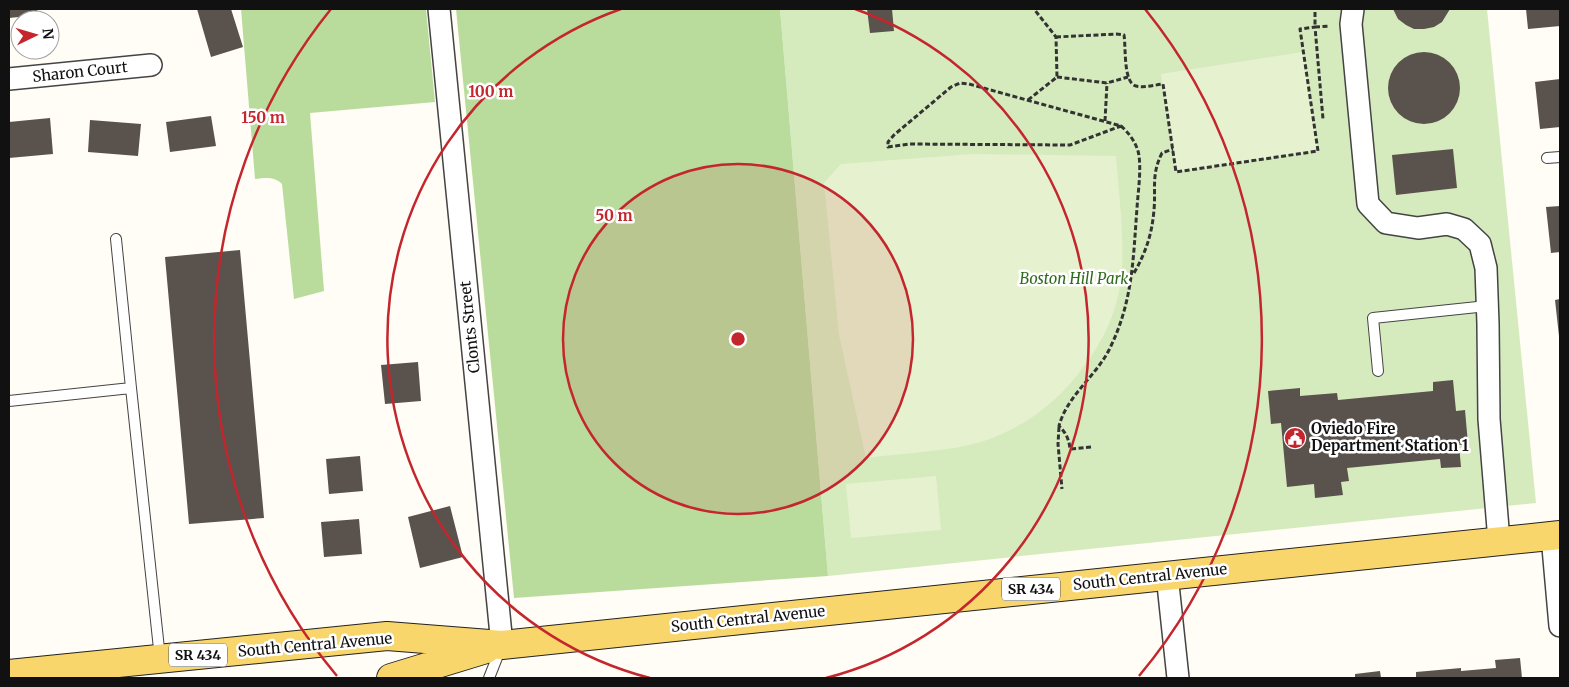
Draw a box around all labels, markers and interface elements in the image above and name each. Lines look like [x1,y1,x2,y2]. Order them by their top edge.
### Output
north arrow [10,10,60,60]
text: N [39,28,57,40]
street label: Sharon Court [31,57,129,86]
text: 100 m [469,82,513,101]
text: 150 m [241,108,285,127]
text: 50 m [595,206,633,225]
park label: Boston Hill Park [1019,269,1129,288]
street label: Clonts Street [455,280,484,374]
centre of rings [729,330,747,348]
place label: Oviedo Fire Department Station 1 [1311,419,1469,455]
public building icon: Oviedo Fire Department Station 1 [1283,426,1307,450]
street label: South Central Avenue [1072,559,1228,594]
road number: SR 434 [1002,578,1060,600]
street label: South Central Avenue [670,601,826,636]
street label: South Central Avenue [237,628,393,661]
road number: SR 434 [169,644,227,666]

